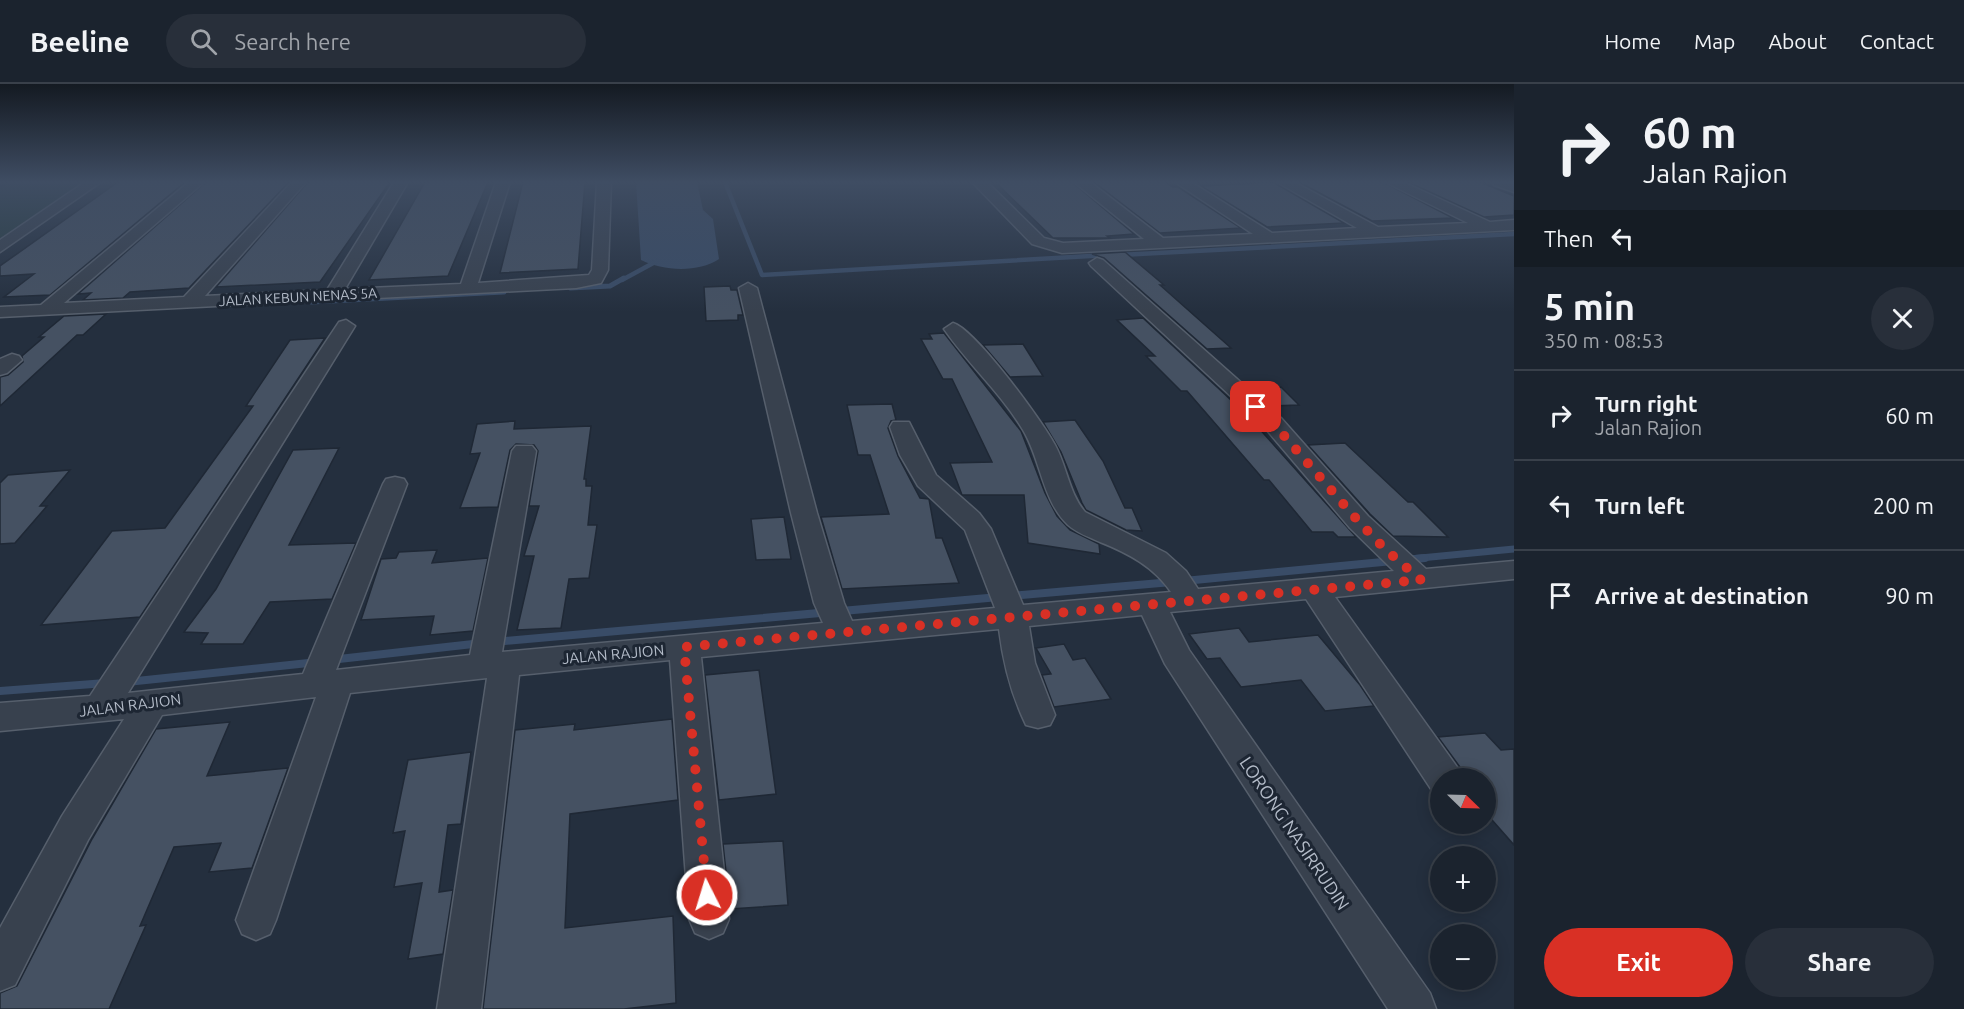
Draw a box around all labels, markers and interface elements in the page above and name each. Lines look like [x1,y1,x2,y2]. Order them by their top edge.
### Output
search box [166,14,586,68]
icon: search [187,25,220,58]
text: Beeline [30,26,130,57]
text: Search here [235,29,351,54]
text: Home [1604,29,1661,53]
text: Map [1694,29,1735,53]
text: About [1768,29,1827,53]
text: Contact [1860,29,1934,53]
icon: right [1544,108,1622,186]
text: 60 m [1643,109,1737,156]
text: Jalan Rajion [1643,158,1788,188]
icon: left [1606,222,1639,255]
text: Then [1544,226,1594,251]
street label: JALAN KEBUN NENAS 5A [218,285,378,309]
text: 5 min [1544,286,1635,327]
button: close [1871,287,1934,350]
text: 350 m · 08:53 [1544,329,1664,352]
pin [1230,381,1281,432]
icon: arrive [1239,390,1272,423]
text: Turn right [1595,391,1697,416]
icon: right [1544,399,1577,432]
text: 60 m [1885,403,1934,428]
text: Jalan Rajion [1595,416,1702,439]
icon: left [1544,489,1577,522]
text: Turn left [1595,493,1685,518]
text: 200 m [1873,493,1934,518]
icon: arrive [1544,579,1577,612]
text: Arrive at destination [1595,583,1809,608]
text: 90 m [1885,583,1934,608]
street label: JALAN RAJION [561,641,665,667]
street label: JALAN RAJION [78,690,182,720]
street label: LORONG NASIRRUDIN [1236,753,1354,913]
north arrow [1430,768,1496,834]
map controls [1430,768,1496,990]
button: + [1430,846,1496,912]
position arrow [675,863,739,927]
button: − [1430,924,1496,990]
button: Exit [1544,928,1733,997]
button: Share [1745,928,1934,997]

